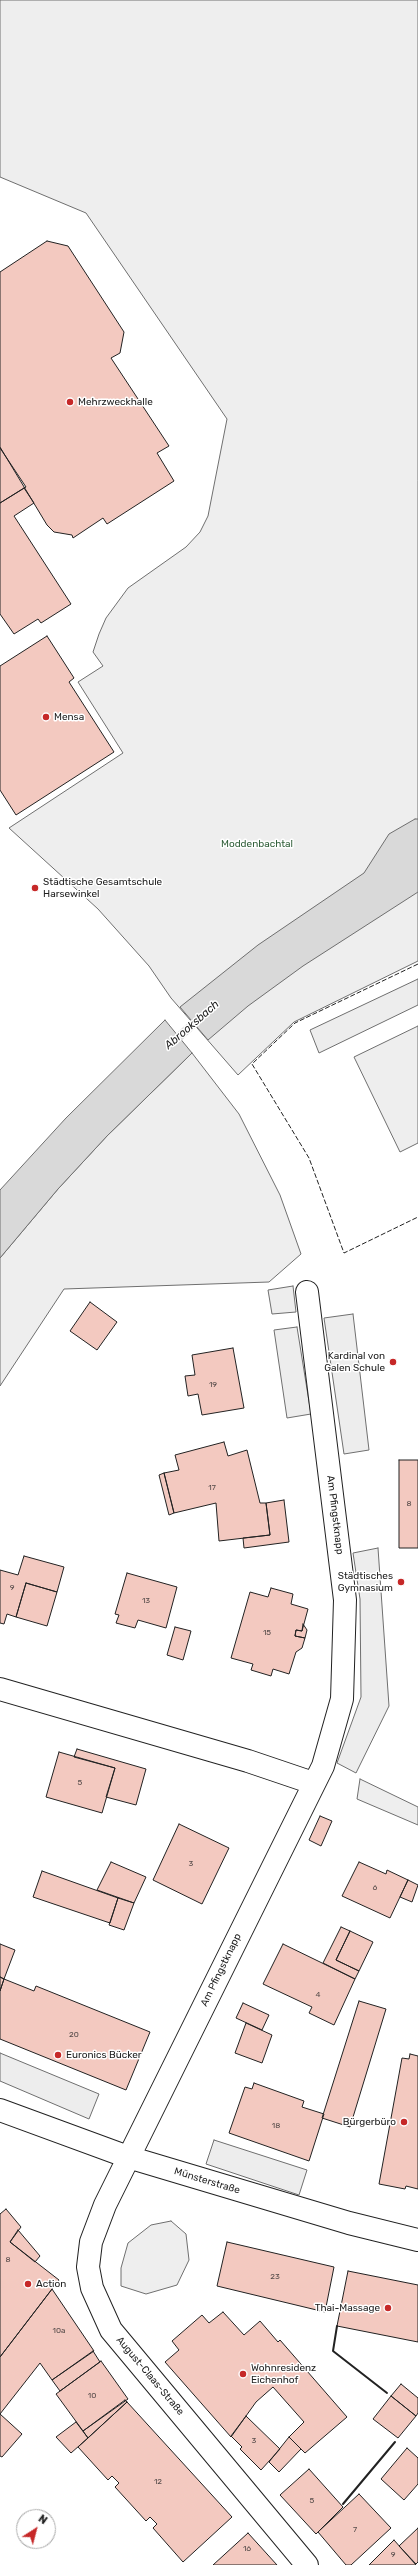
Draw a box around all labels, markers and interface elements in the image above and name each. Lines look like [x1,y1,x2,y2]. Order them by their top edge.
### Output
place label: Mehrzweckhalle [78,396,153,408]
marker: Mehrzweckhalle [65,397,75,407]
place label: Mensa [54,711,84,723]
marker: Mensa [41,712,51,722]
park label: Moddenbachtal [221,838,293,850]
place label: Städtische Gesamtschule Harsewinkel [43,876,162,900]
marker: Städtische Gesamtschule Harsewinkel [30,883,40,893]
water label: Abrooksbach [162,998,222,1052]
place label: Kardinal von Galen Schule [324,1350,385,1374]
marker: Kardinal von Galen Schule [388,1357,398,1367]
house number: 19 [209,1380,217,1390]
street label: Am Pfingstknapp [324,1475,346,1555]
house number: 17 [208,1483,216,1493]
house number: 8 [406,1499,412,1509]
place label: Städtisches Gymnasium [338,1570,393,1594]
marker: Städtisches Gymnasium [396,1577,406,1587]
house number: 9 [10,1583,14,1593]
house number: 13 [142,1596,150,1606]
house number: 15 [263,1628,271,1638]
house number: 5 [78,1778,82,1788]
house number: 3 [189,1859,193,1869]
house number: 6 [373,1883,377,1893]
street label: Am Pfingstknapp [198,1932,244,2008]
house number: 4 [316,1990,320,2000]
house number: 20 [69,2030,79,2040]
place label: Euronics Bücker [66,2049,142,2061]
marker: Euronics Bücker [53,2050,63,2060]
place label: Bürgerbüro [343,2116,396,2128]
marker: Bürgerbüro [399,2117,409,2127]
house number: 18 [272,2121,280,2131]
street label: Münsterstraße [173,2165,241,2197]
house number: 8 [5,2255,11,2265]
house number: 23 [270,2272,280,2282]
place label: Action [36,2278,66,2290]
marker: Action [23,2279,33,2289]
place label: Thai-Massage [315,2302,380,2314]
marker: Thai-Massage [383,2303,393,2313]
house number: 10a [53,2326,65,2336]
street label: August-Claas-Straße [114,2334,186,2418]
place label: Wohnresidenz Eichenhof [251,2362,316,2386]
marker: Wohnresidenz Eichenhof [238,2369,248,2379]
house number: 10 [88,2391,96,2401]
house number: 3 [252,2436,256,2446]
house number: 12 [154,2477,162,2487]
house number: 5 [310,2496,314,2506]
north arrow [16,2509,56,2549]
text: N [36,2512,50,2527]
house number: 7 [353,2525,357,2535]
house number: 16 [243,2544,251,2554]
house number: 9 [391,2550,395,2560]

